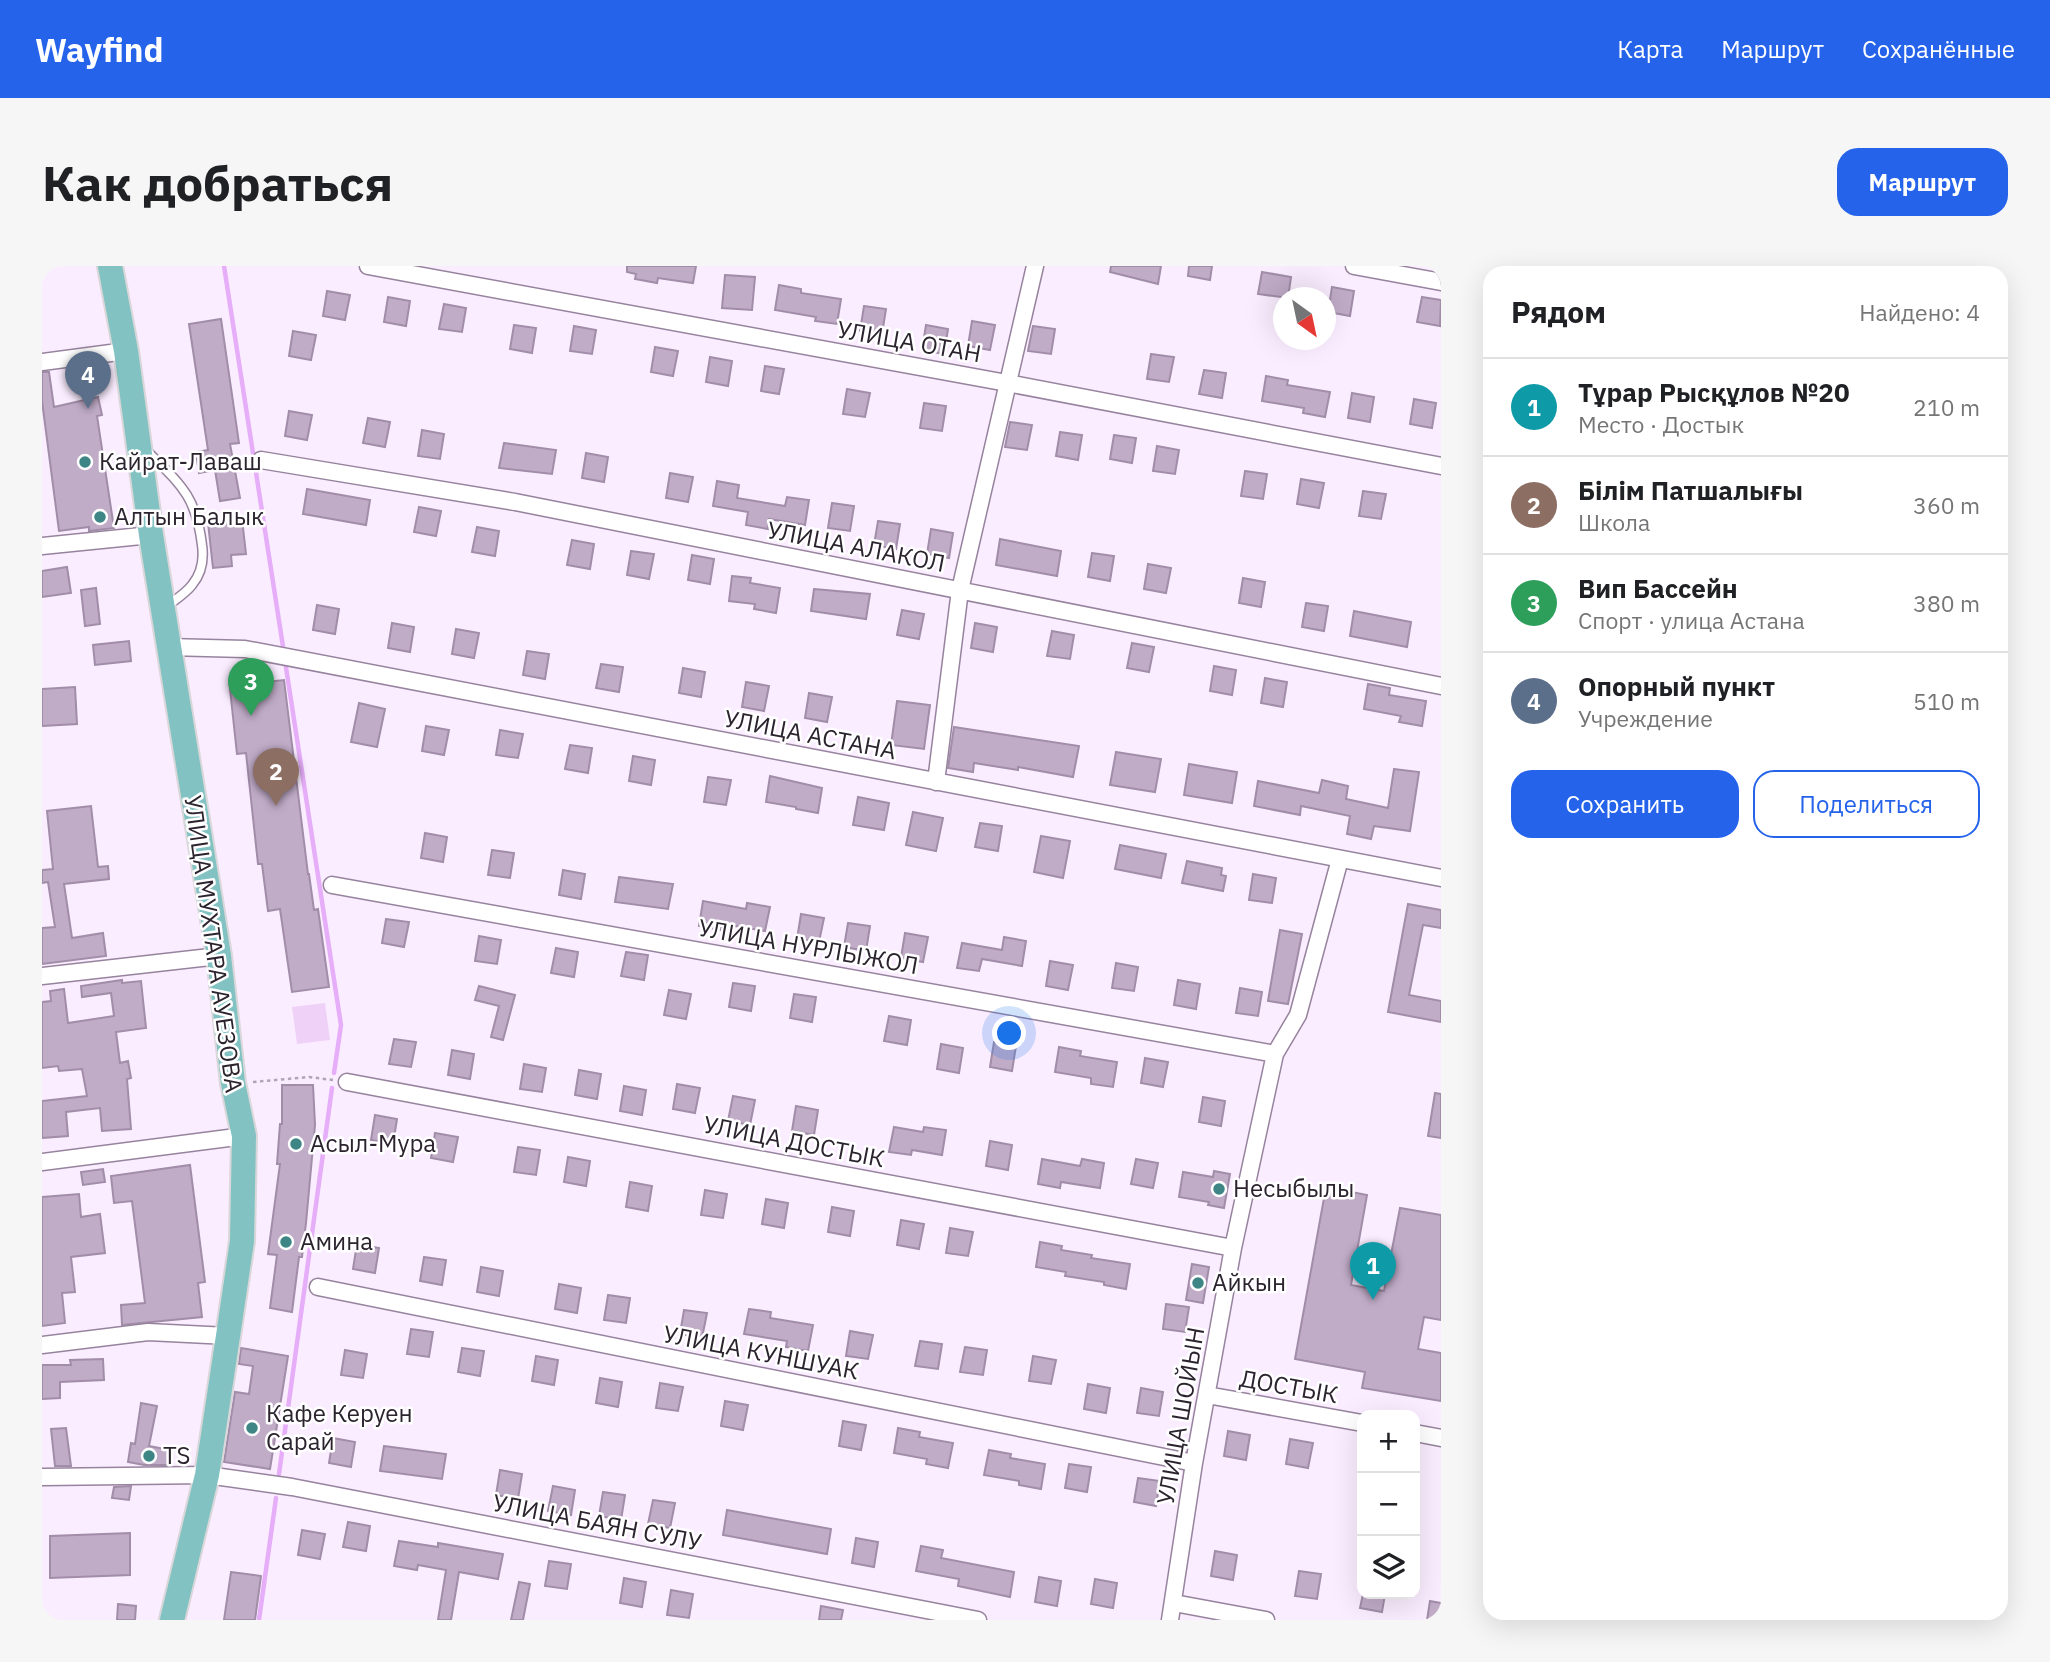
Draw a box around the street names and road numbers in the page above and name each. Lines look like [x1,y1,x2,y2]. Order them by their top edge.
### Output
street label: УЛИЦА ОТАН [834,313,984,369]
street label: УЛИЦА АЛАКОЛ [765,513,948,579]
street label: УЛИЦА АСТАНА [721,702,899,766]
street label: УЛИЦА МУХТАРА АУЕЗОВА [177,793,251,1095]
street label: УЛИЦА НУРЛЫЖОЛ [696,911,921,981]
street label: УЛИЦА ДОСТЫК [701,1108,888,1174]
street label: УЛИЦА КУНШУАК [660,1317,862,1387]
street label: УЛИЦА ШОЙЫН [1149,1324,1211,1507]
street label: ДОСТЫК [1238,1362,1341,1410]
street label: УЛИЦА БАЯН СУЛУ [490,1486,704,1558]

